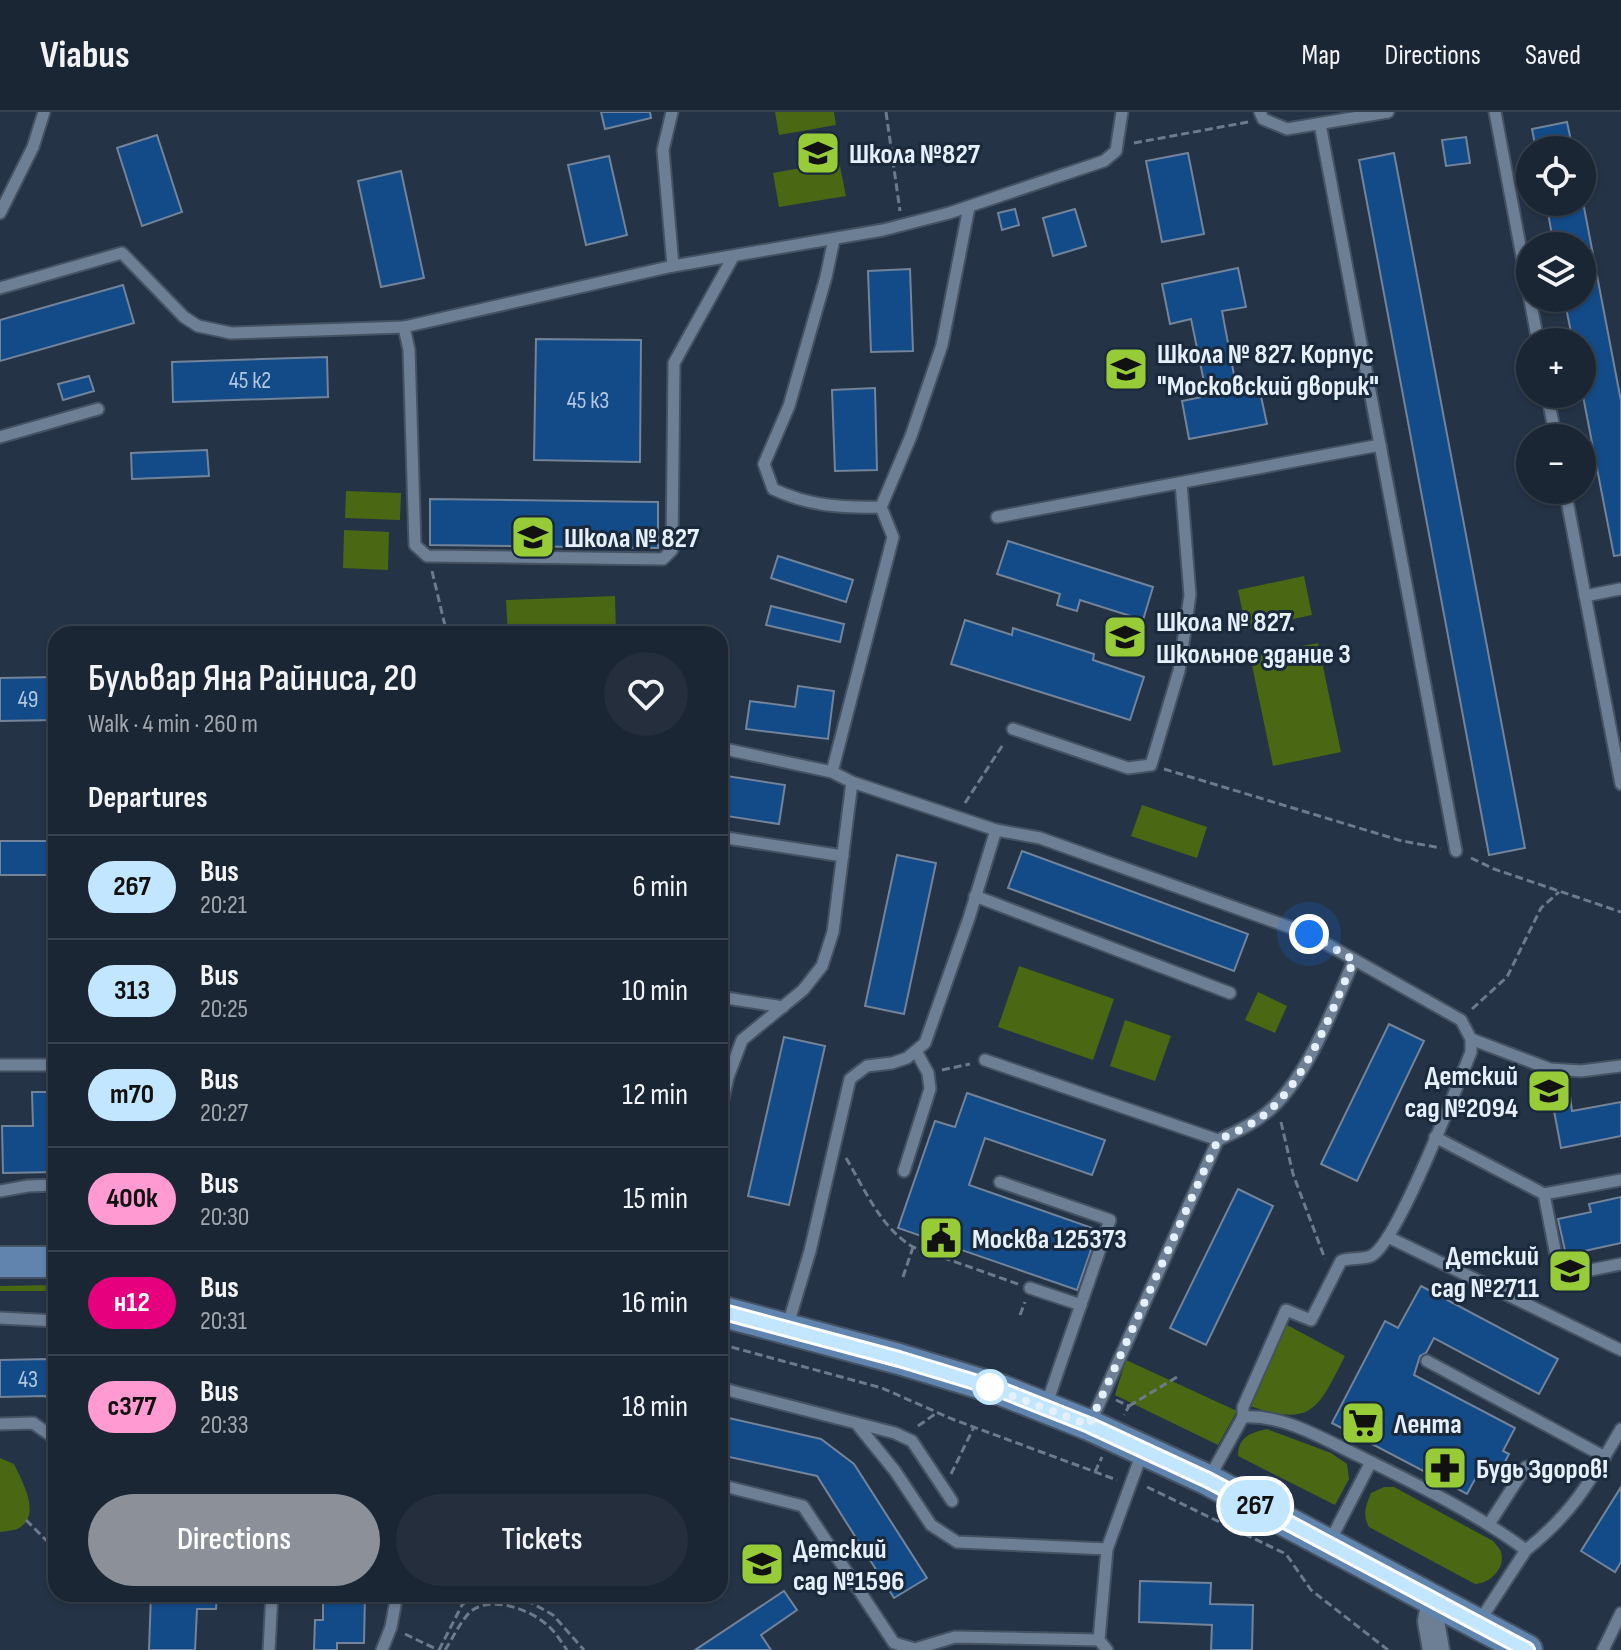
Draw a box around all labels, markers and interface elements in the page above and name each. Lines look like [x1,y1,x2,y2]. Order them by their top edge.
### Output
text: Viabus [40,33,130,78]
text: Map [1302,39,1341,72]
text: Directions [1385,39,1481,72]
text: Saved [1525,39,1581,72]
school or university icon: Школа №827 [794,129,842,177]
map controls [1516,136,1596,504]
button: locate [1516,136,1596,216]
place label: Школа №827 [849,138,981,171]
button: layers [1516,232,1596,312]
button: + [1516,328,1596,408]
place label: Школа № 827. Корпус "Московский дворик" [1157,338,1379,403]
school or university icon: Школа № 827. Корпус "Московский дворик" [1102,345,1150,393]
house number: 45 к2 [229,366,271,395]
house number: 45 к3 [567,386,609,415]
button: − [1516,424,1596,504]
school or university icon: Школа № 827 [509,513,557,561]
place label: Школа № 827 [564,522,700,555]
place label: Школа № 827. Школьное здание 3 [1156,606,1351,671]
school or university icon: Школа № 827. Школьное здание 3 [1101,613,1149,661]
button: heart [604,652,688,736]
text: Бульвар Яна Райниса, 20 [88,656,417,701]
house number: 49 [18,685,38,714]
text: Walk · 4 min · 260 m [88,709,258,740]
text: Departures [88,780,208,816]
text: Bus [200,854,239,890]
text: 6 min [632,869,688,905]
text: 267 [113,870,151,903]
text: 20:21 [200,890,247,921]
your location [1289,914,1329,954]
text: Bus [200,958,239,994]
text: 10 min [622,973,688,1009]
text: 313 [114,974,150,1007]
text: 20:25 [200,994,248,1025]
place label: Детский сад №2094 [1404,1060,1518,1125]
text: Bus [200,1062,239,1098]
school or university icon: Детский сад №2094 [1525,1067,1573,1115]
text: 12 min [622,1077,688,1113]
text: т70 [110,1078,154,1111]
text: 20:27 [200,1098,248,1129]
text: Bus [200,1166,239,1202]
text: 15 min [623,1181,688,1217]
text: 400к [106,1182,158,1215]
text: 20:30 [200,1202,249,1233]
public building icon: Москва 125373 [917,1214,965,1262]
place label: Москва 125373 [972,1223,1127,1256]
place label: Детский сад №2711 [1431,1240,1539,1305]
school or university icon: Детский сад №2711 [1546,1247,1594,1295]
text: Bus [200,1270,239,1306]
text: 16 min [622,1285,688,1321]
text: н12 [114,1286,150,1319]
text: 20:31 [200,1306,247,1337]
house number: 43 [18,1365,38,1394]
unlabelled marker [973,1370,1007,1404]
text: Bus [200,1374,239,1410]
text: 18 min [622,1389,688,1425]
text: с377 [108,1390,156,1423]
supermarket icon: Лента [1339,1399,1387,1447]
place label: Лента [1393,1408,1462,1441]
text: 20:33 [200,1410,249,1441]
pharmacy icon: Будь Здоров! [1421,1444,1469,1492]
place label: Будь Здоров! [1476,1453,1608,1486]
line badge: 267 [1209,1480,1301,1532]
text: 267 [1236,1489,1274,1522]
button: Directions [88,1494,380,1586]
button: Tickets [396,1494,688,1586]
place label: Детский сад №1596 [793,1533,904,1598]
school or university icon: Детский сад №1596 [738,1540,786,1588]

